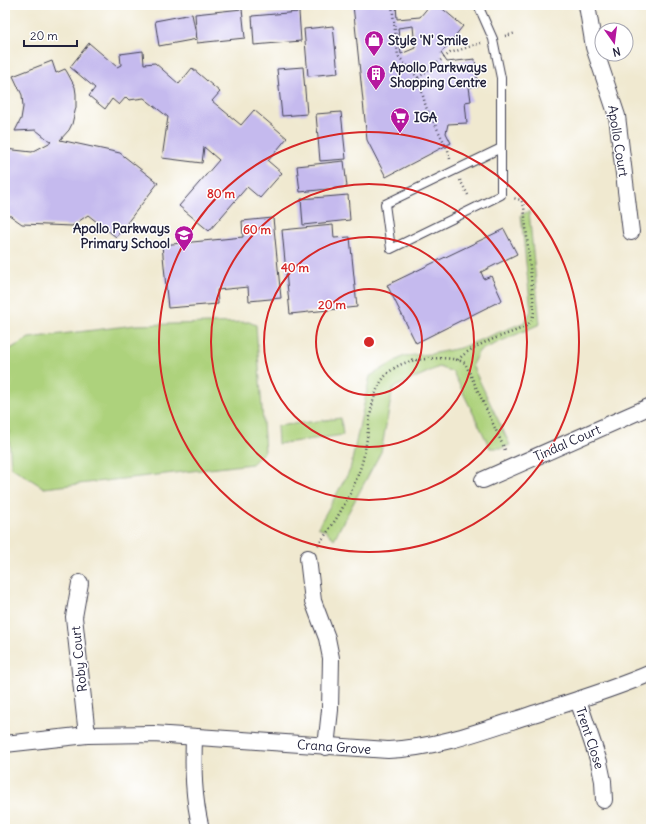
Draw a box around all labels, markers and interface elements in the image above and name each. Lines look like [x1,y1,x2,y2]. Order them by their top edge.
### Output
scale bar [24,22,77,48]
north arrow [594,22,634,62]
text: 20 m [30,28,58,43]
shop icon: Style 'N' Smile [363,29,385,57]
place label: Style 'N' Smile [388,32,468,49]
text: N [611,44,622,59]
place label: Apollo Parkways Shopping Centre [390,59,487,91]
building icon: Apollo Parkways Shopping Centre [365,63,387,91]
street label: Apollo Court [604,104,632,179]
supermarket icon: IGA [389,106,411,134]
place label: IGA [414,109,438,126]
text: 80 m [207,186,236,201]
place label: Apollo Parkways Primary School [73,220,170,252]
text: 60 m [243,222,272,237]
school or university icon: Apollo Parkways Primary School [173,224,195,252]
text: 40 m [281,260,310,275]
text: 20 m [318,297,346,312]
centre of rings [362,335,376,349]
street label: Tindal Court [531,420,604,465]
street label: Roby Court [67,625,91,693]
street label: Trent Close [572,705,608,771]
street label: Crana Grove [296,736,372,758]

